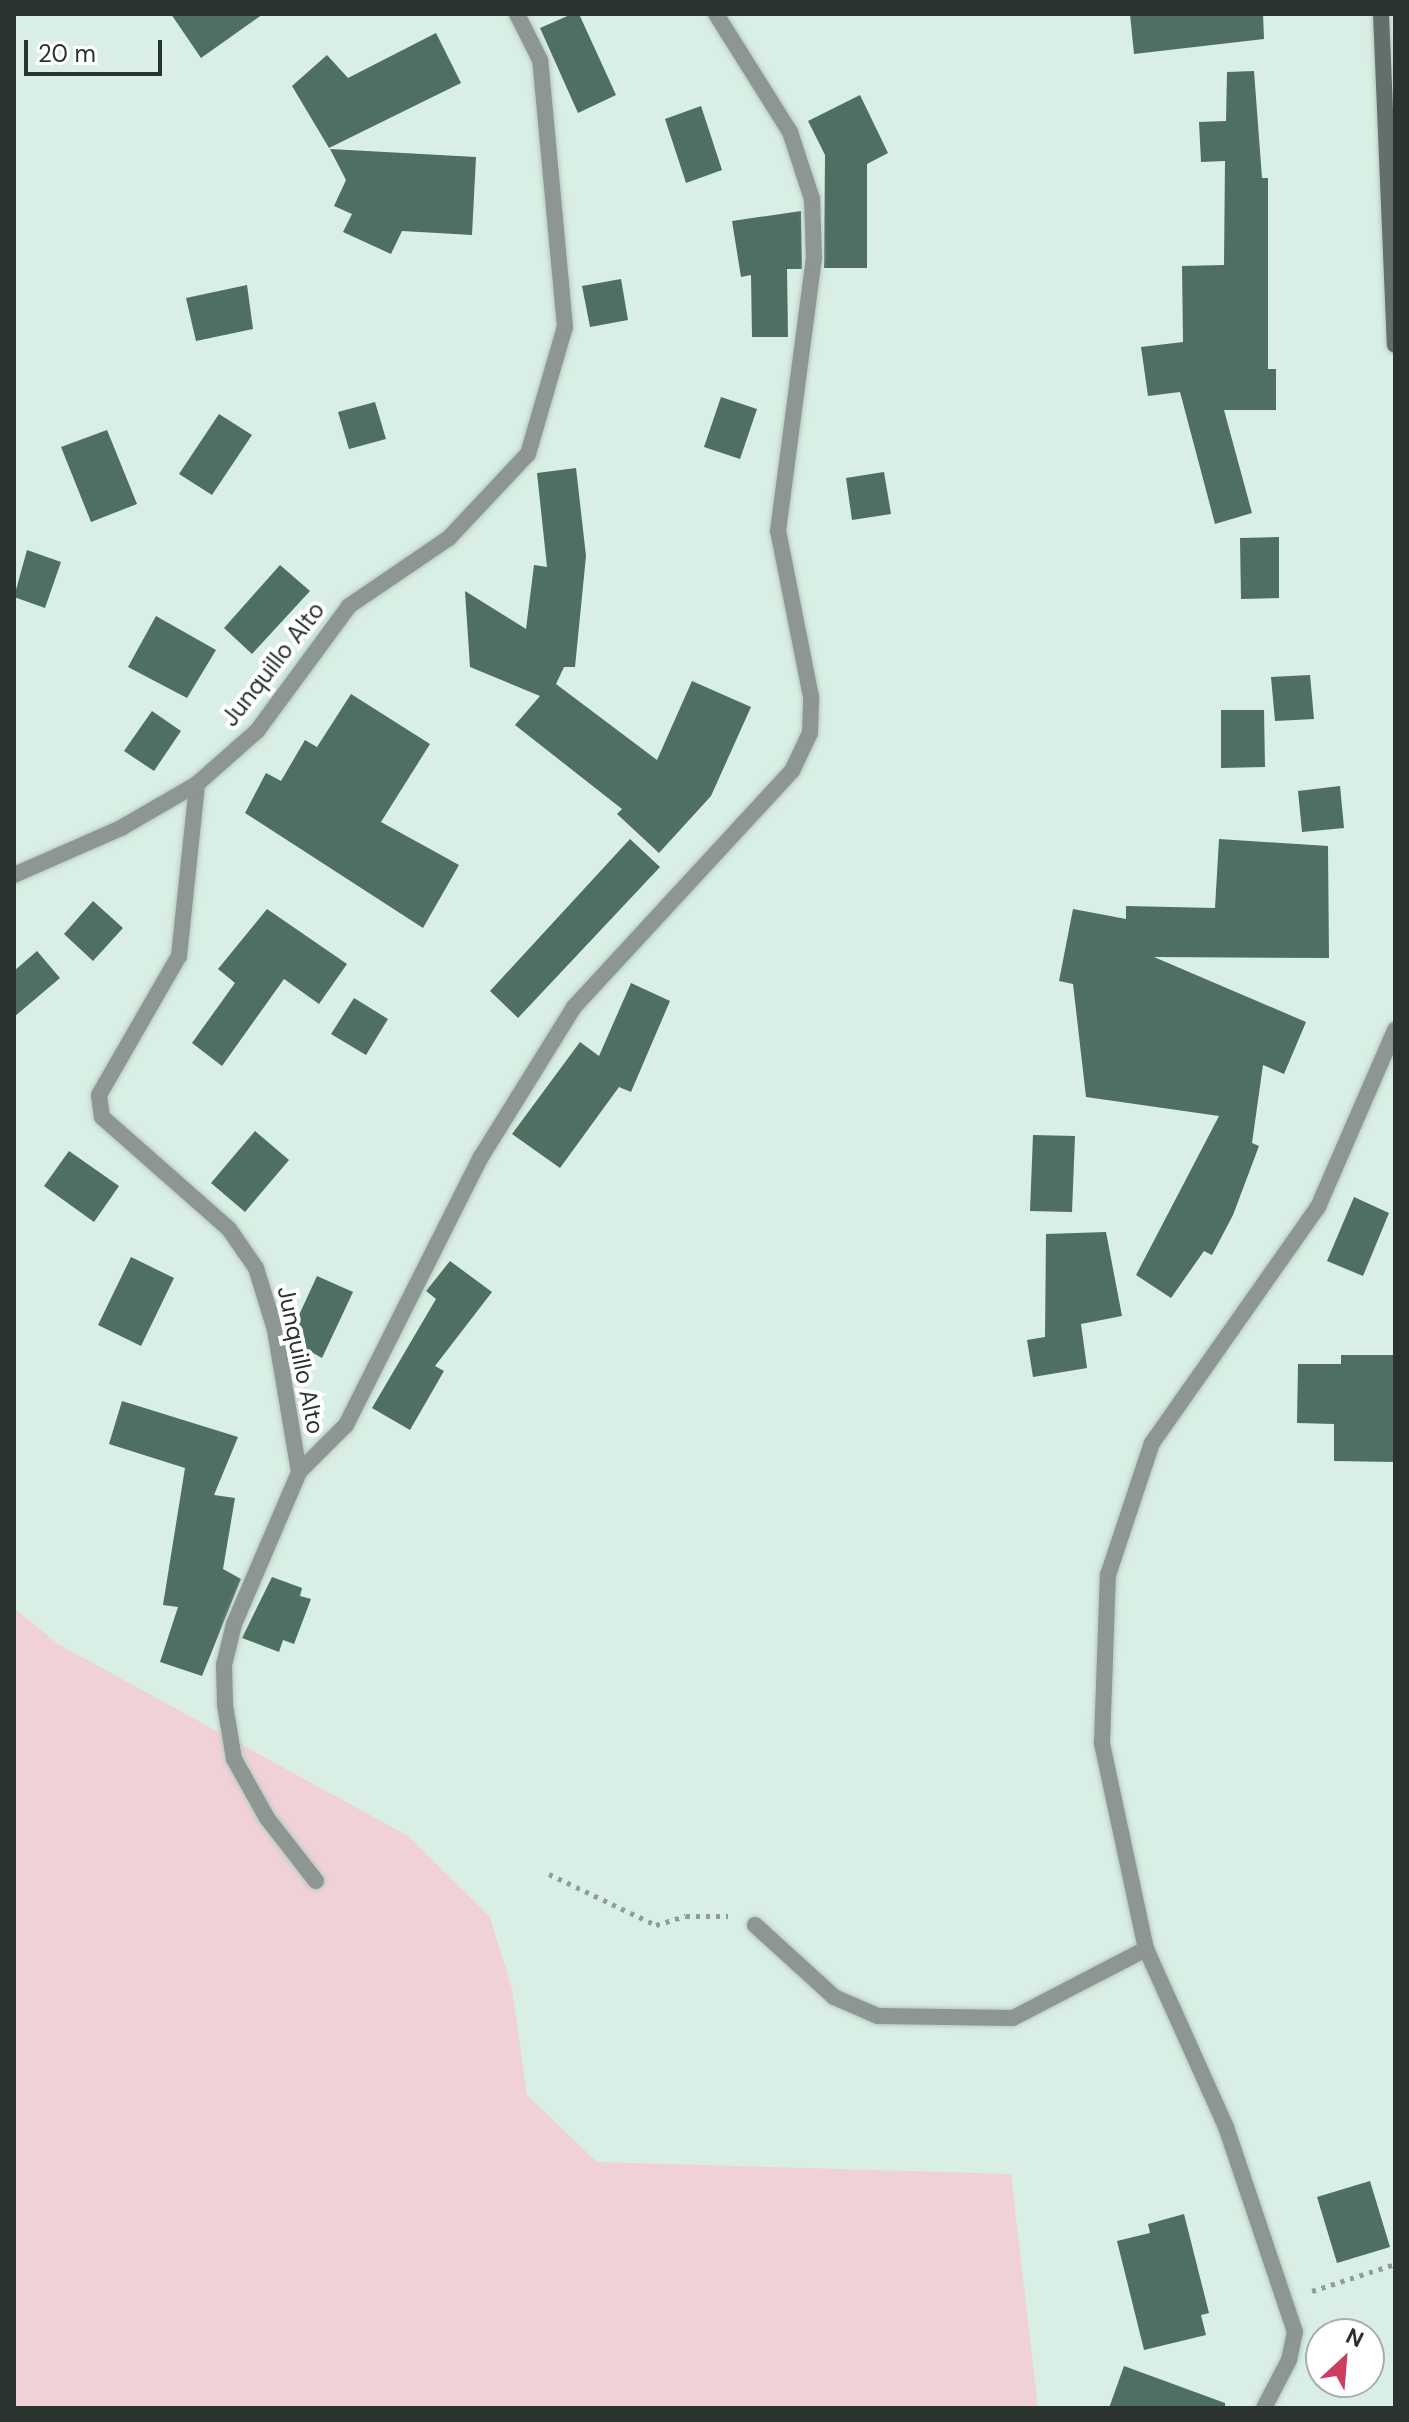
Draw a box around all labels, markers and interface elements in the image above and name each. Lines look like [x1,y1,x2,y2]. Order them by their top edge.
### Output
scale bar [28,24,166,74]
text: 20 m [38,38,96,69]
street label: Junquillo Alto [215,596,331,732]
street label: Junquillo Alto [271,1284,331,1436]
north arrow [1305,2318,1385,2398]
text: N [1341,2321,1368,2354]

